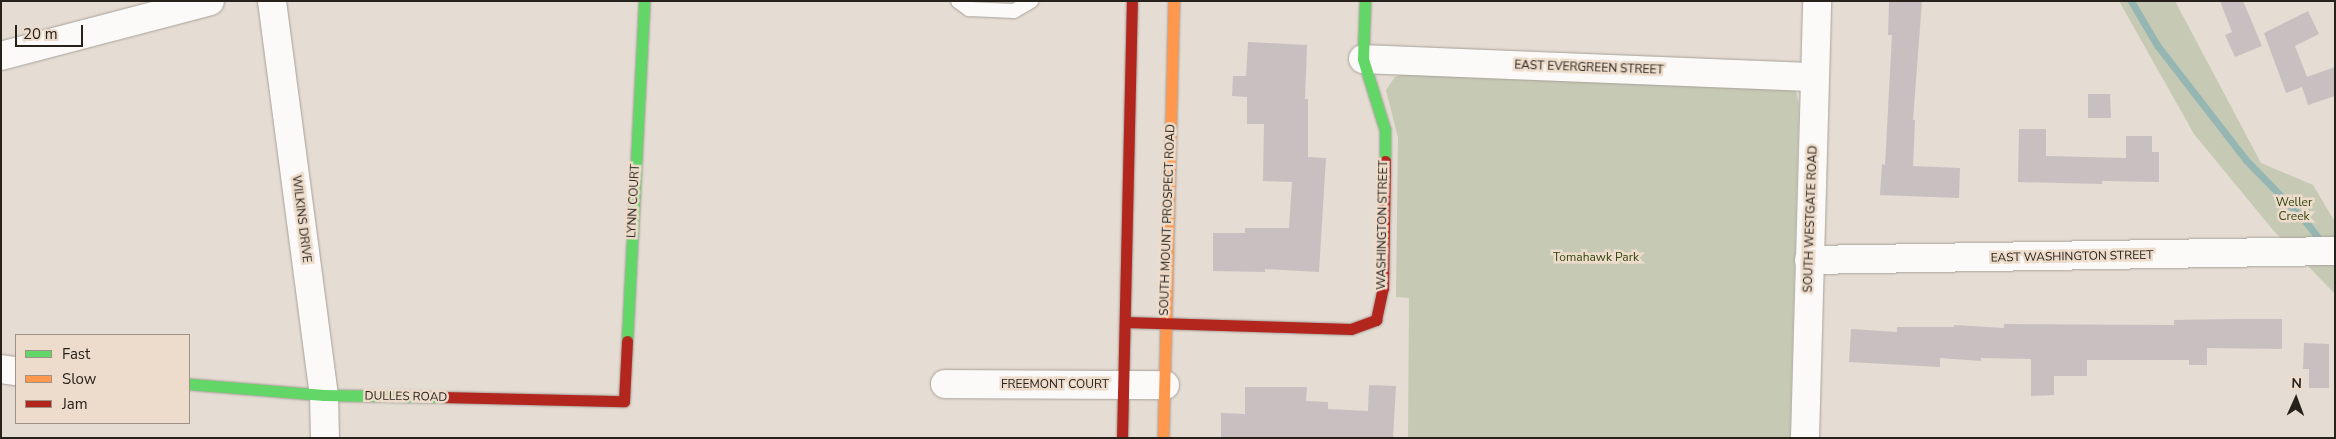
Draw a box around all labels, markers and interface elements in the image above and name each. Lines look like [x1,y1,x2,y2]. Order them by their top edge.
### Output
scale bar [18,15,85,47]
text: 20 m [23,24,58,44]
street label: EAST EVERGREEN STREET [1514,58,1664,78]
street label: SOUTH MOUNT PROSPECT ROAD [1157,124,1179,316]
street label: SOUTH WESTGATE ROAD [1801,145,1821,293]
street label: WASHINGTON STREET [1375,160,1391,290]
street label: LYNN COURT [625,164,643,238]
street label: WILKINS DRIVE [288,174,314,264]
park label: Weller Creek [2276,196,2312,224]
street label: EAST WASHINGTON STREET [1991,248,2153,266]
park label: Tomahawk Park [1553,251,1639,265]
legend [15,334,190,424]
text: Fast [62,344,90,364]
text: Slow [62,369,96,389]
north arrow [2271,374,2321,424]
text: N [2291,374,2302,393]
street label: FREEMONT COURT [1001,378,1109,392]
street label: DULLES ROAD [365,389,447,405]
text: Jam [62,394,88,414]

